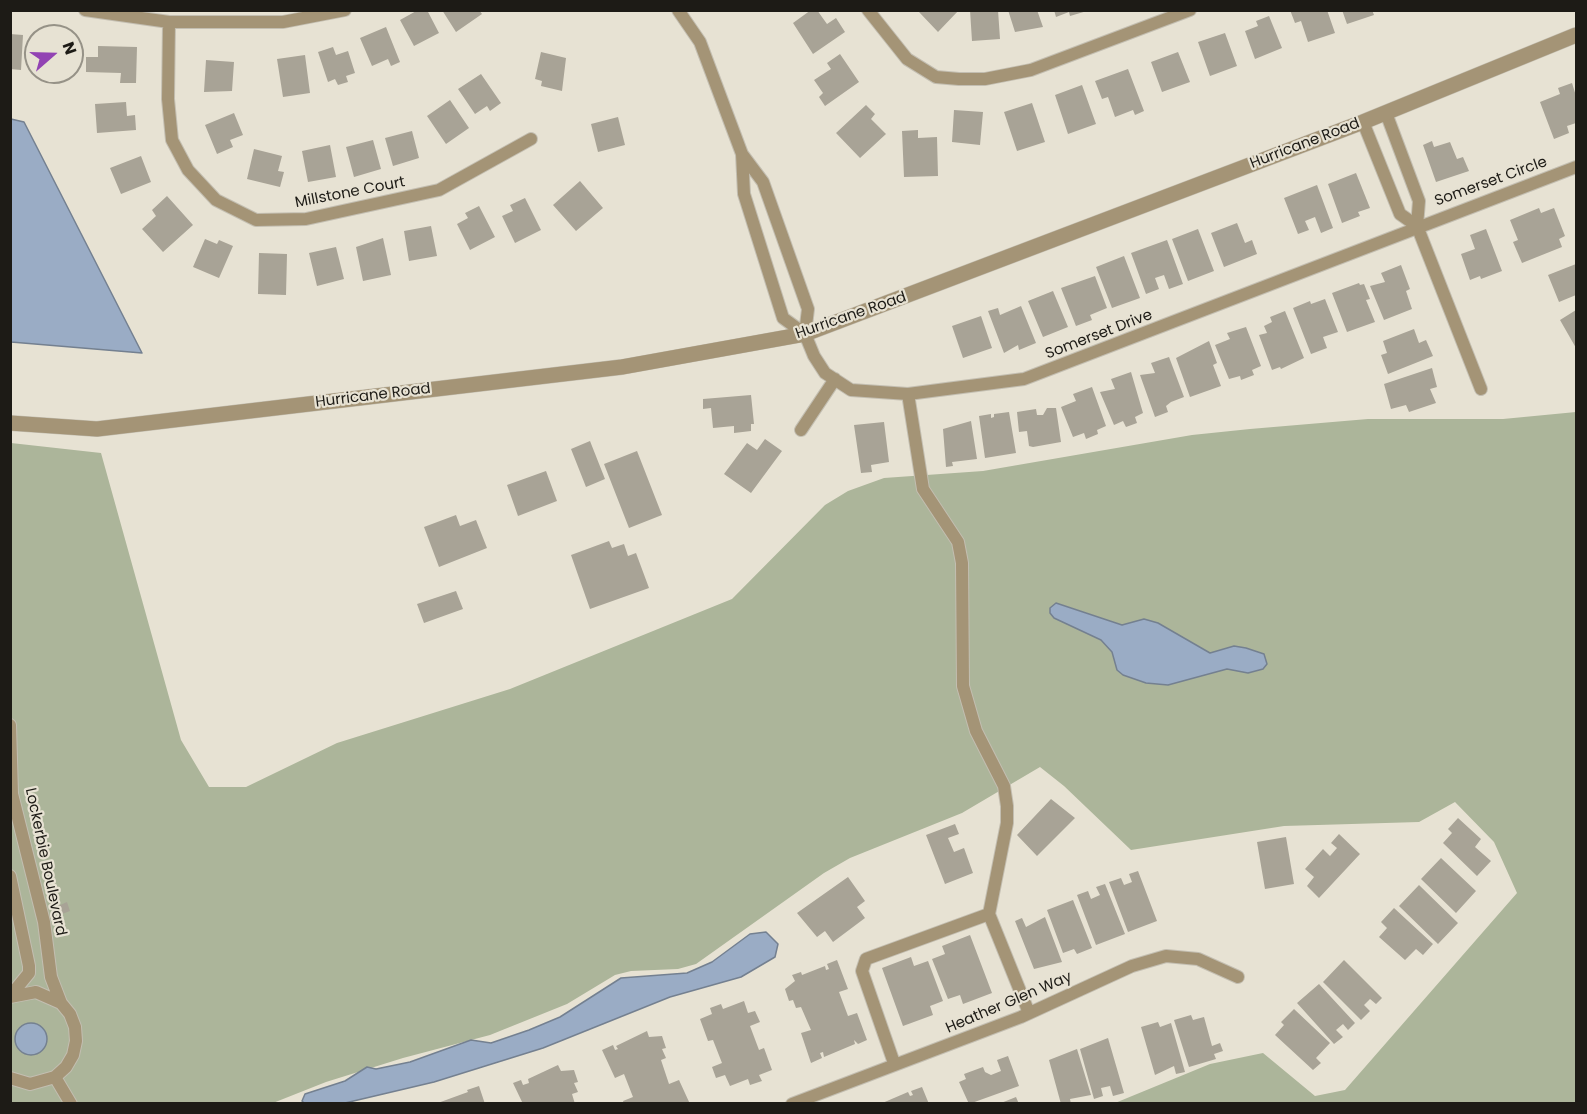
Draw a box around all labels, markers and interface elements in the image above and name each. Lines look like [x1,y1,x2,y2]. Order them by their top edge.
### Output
north arrow [24,24,84,84]
text: N [57,39,82,58]
street label: Hurricane Road [1248,115,1362,173]
street label: Somerset Circle [1432,153,1550,211]
street label: Millstone Court [294,174,406,212]
street label: Hurricane Road [793,289,909,343]
street label: Somerset Drive [1043,306,1155,364]
street label: Hurricane Road [314,380,432,412]
street label: Lockerbie Boulevard [21,786,69,938]
street label: Heather Glen Way [943,968,1075,1038]

